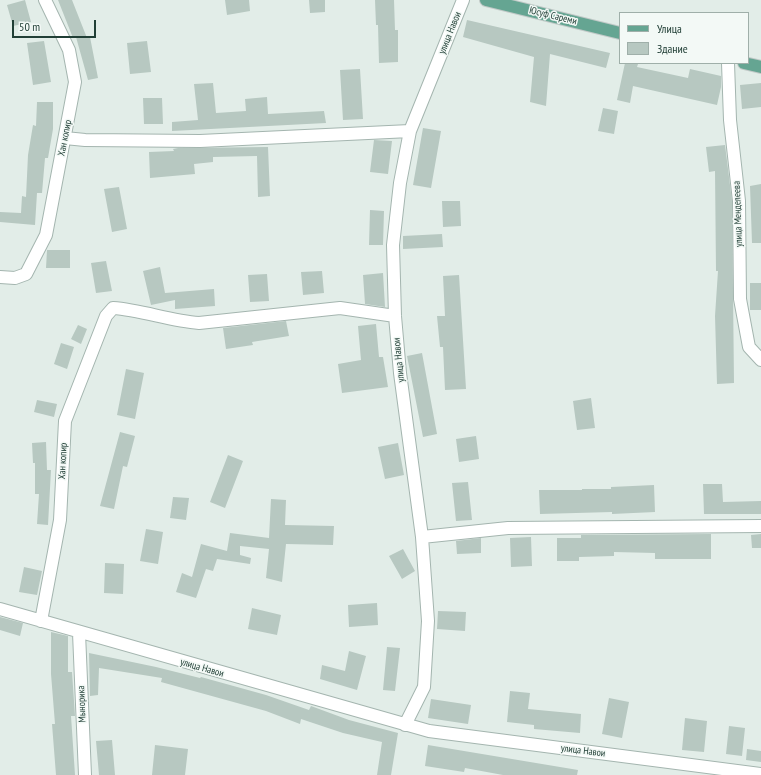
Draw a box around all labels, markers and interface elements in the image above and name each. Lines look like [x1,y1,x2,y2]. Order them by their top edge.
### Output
street label: Юсуф Сареми [528,4,578,28]
street label: улица Навои [436,10,464,56]
scale bar [14,12,98,38]
legend [619,12,749,64]
text: 50 m [19,19,40,34]
text: Улица [657,21,682,36]
text: Здание [657,41,688,56]
street label: Хан копир [56,119,74,157]
street label: улица Менделеева [731,181,745,247]
street label: улица Навои [391,337,407,383]
street label: Хан копир [56,442,70,480]
street label: улица Навои [179,656,225,680]
street label: Мынорика [75,685,89,723]
street label: улица Навои [560,742,606,760]

